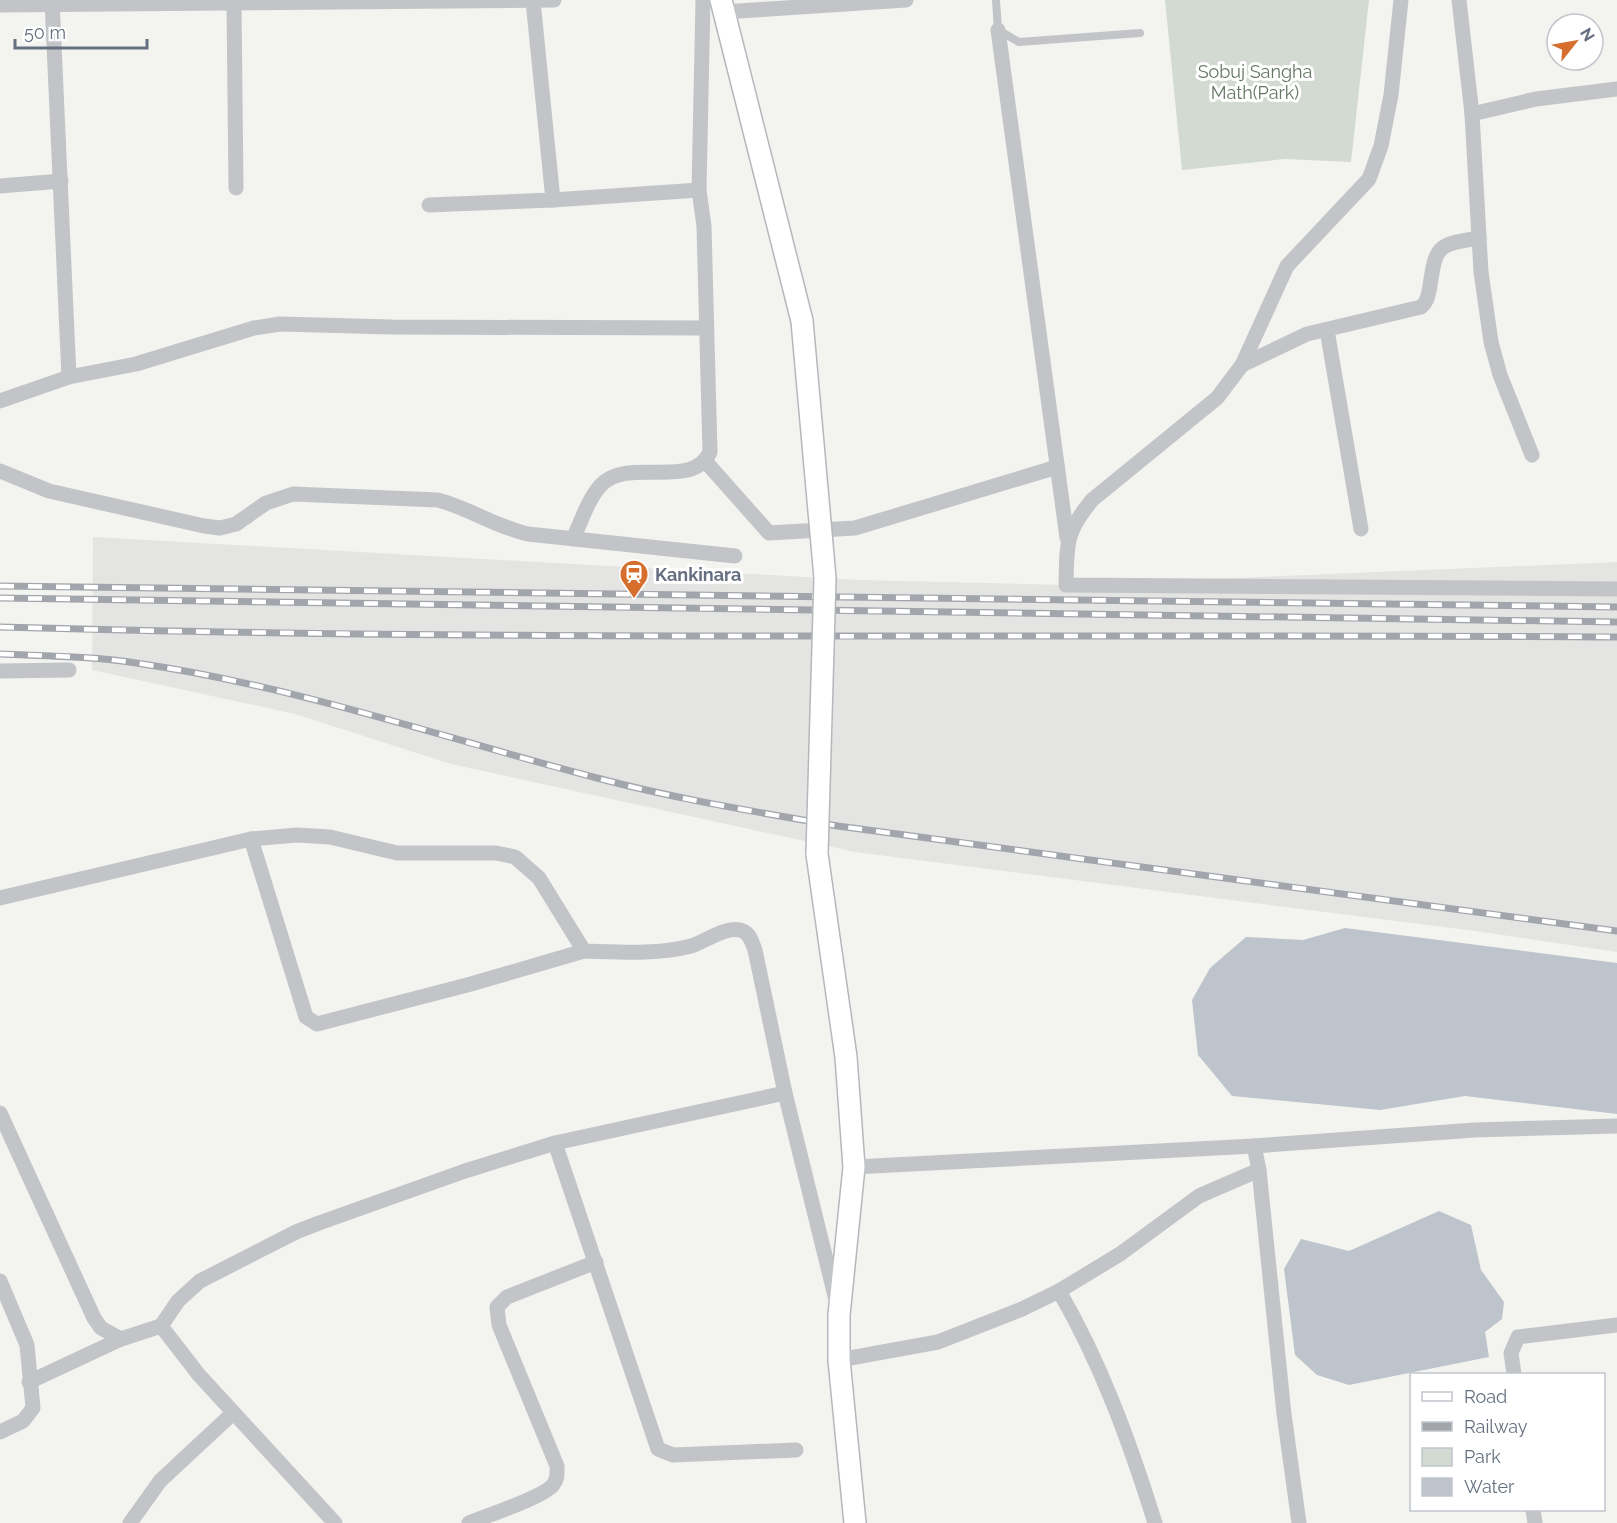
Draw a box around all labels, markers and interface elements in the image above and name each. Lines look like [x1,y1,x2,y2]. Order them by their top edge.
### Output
scale bar [15,12,147,50]
north arrow [1545,12,1605,72]
text: 50 m [24,22,66,43]
text: N [1576,24,1599,45]
park label: Sobuj Sangha Math(Park) [1198,61,1312,103]
station icon: Kankinara [618,558,650,600]
place label: Kankinara [655,564,741,585]
legend [1410,1373,1605,1511]
text: Road [1464,1386,1507,1407]
text: Railway [1464,1416,1528,1437]
text: Park [1464,1446,1501,1467]
text: Water [1464,1476,1515,1497]

